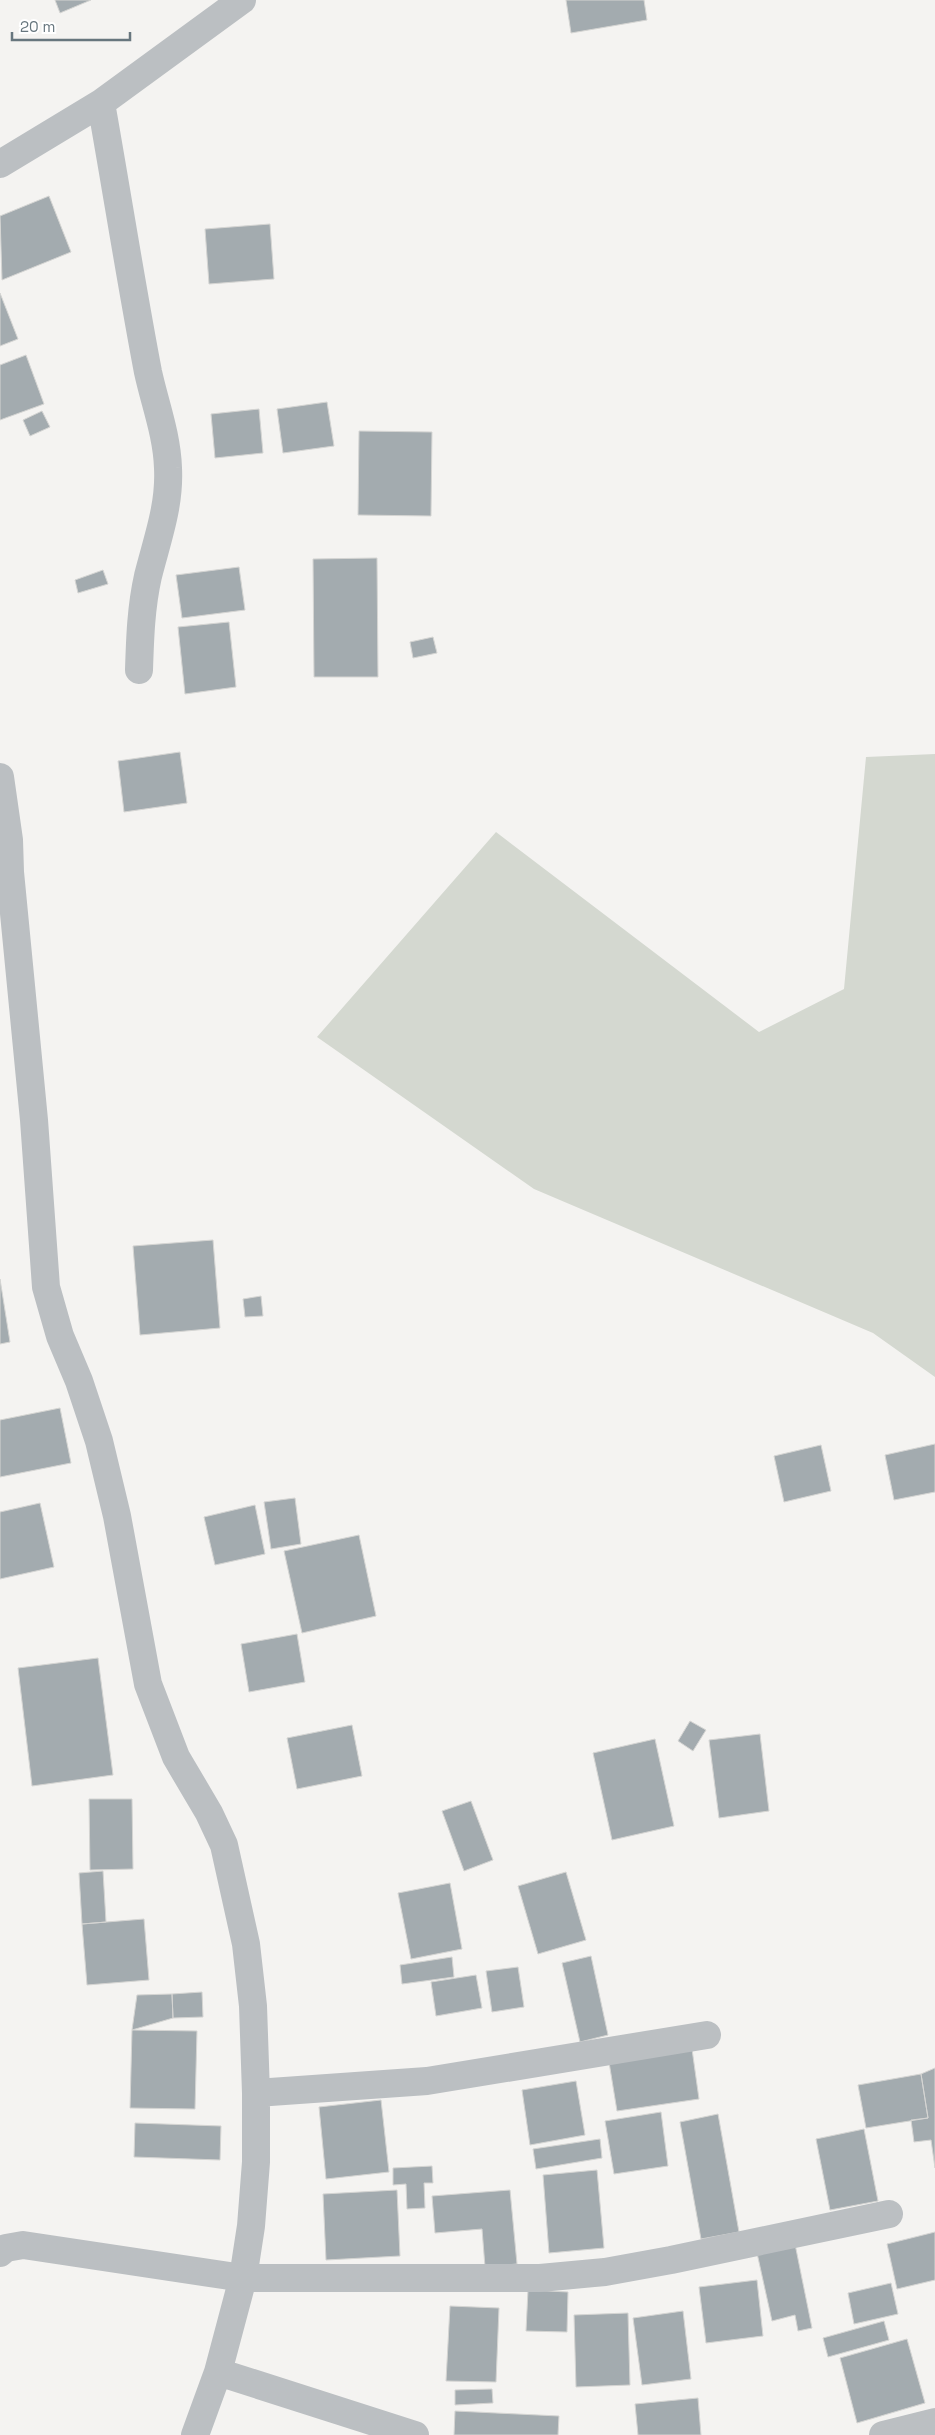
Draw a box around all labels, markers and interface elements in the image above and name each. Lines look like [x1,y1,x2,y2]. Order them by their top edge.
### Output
scale bar [12,10,130,42]
text: 20 m [20,17,55,36]

